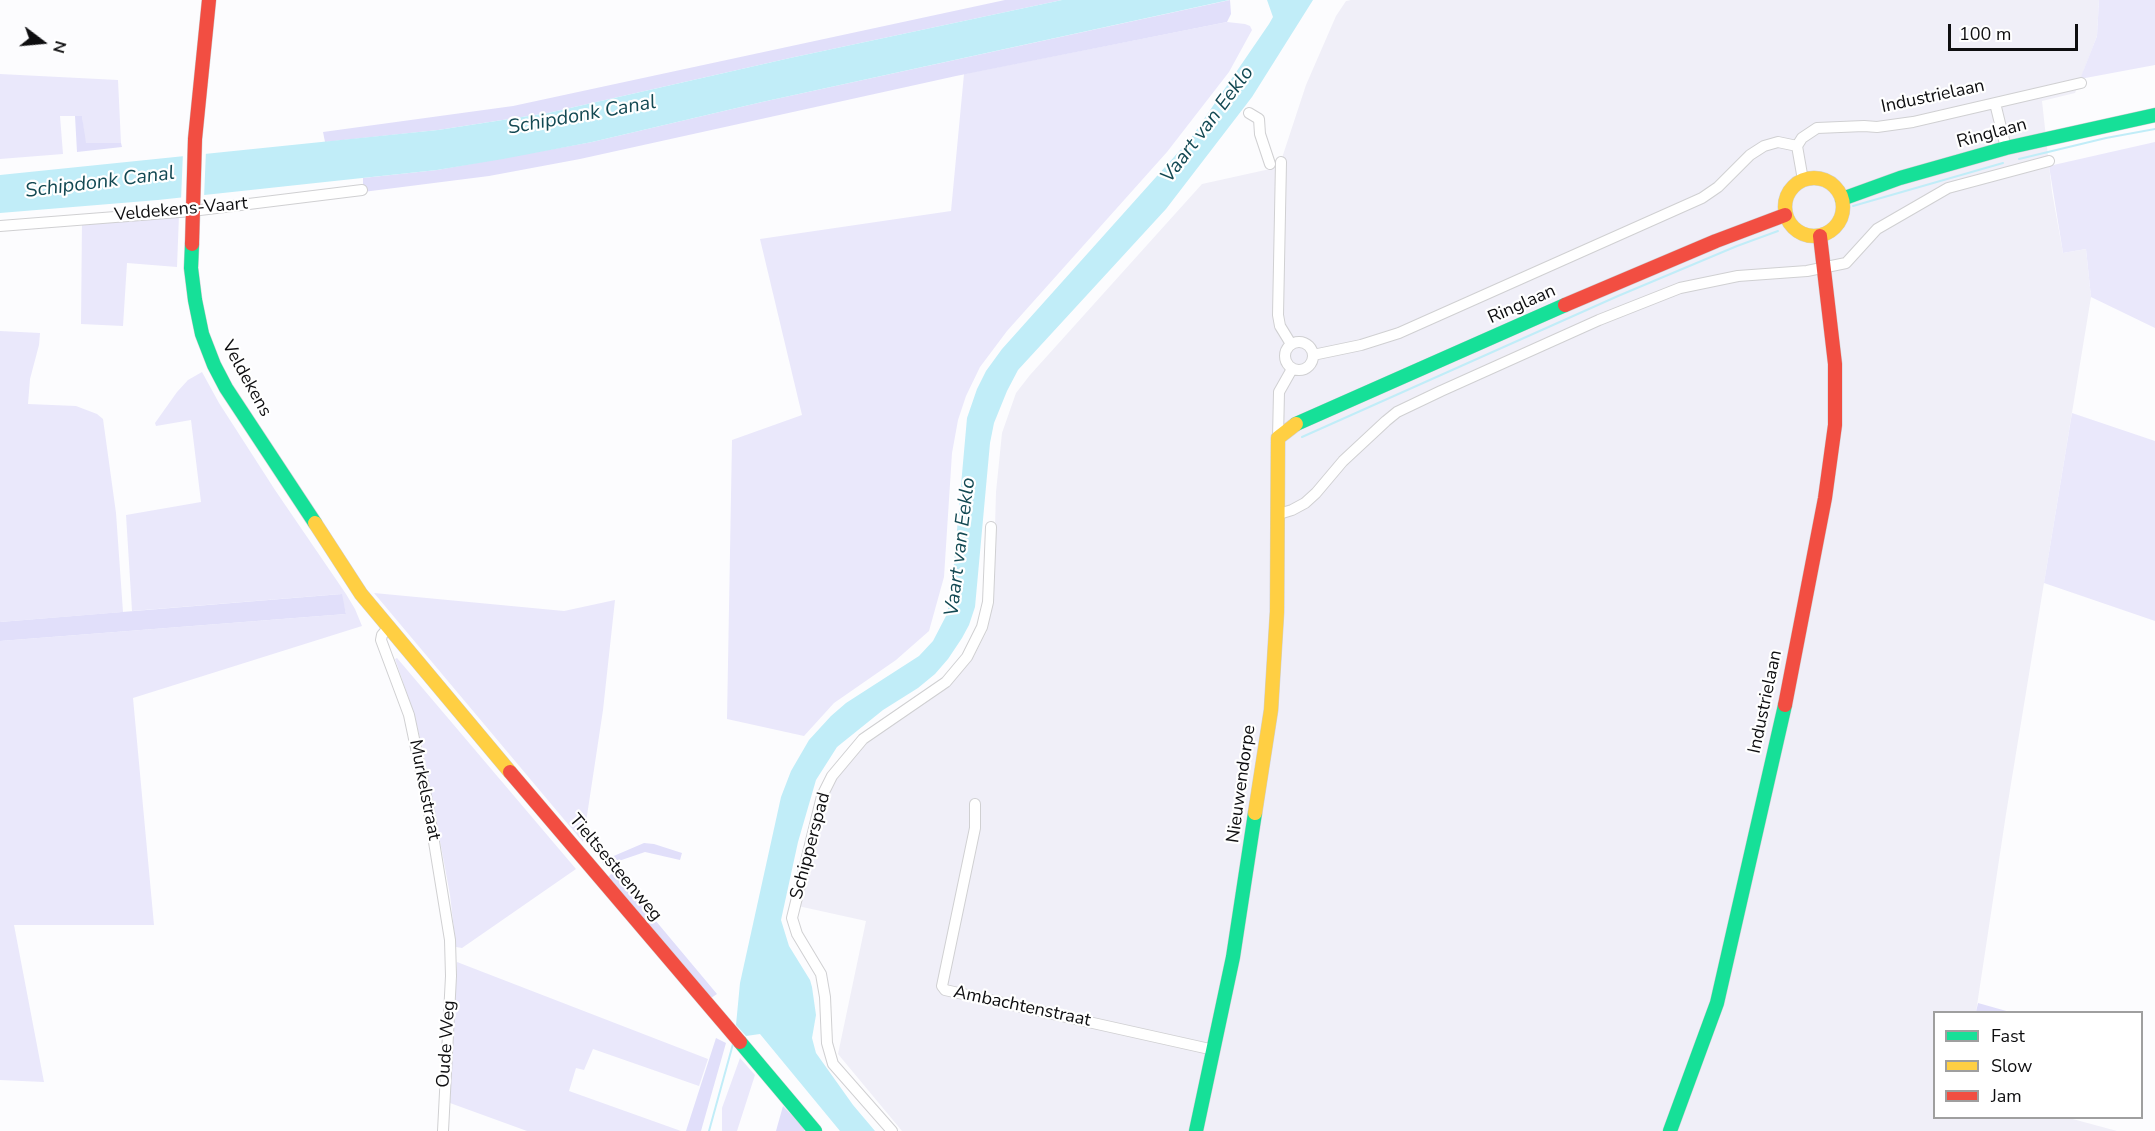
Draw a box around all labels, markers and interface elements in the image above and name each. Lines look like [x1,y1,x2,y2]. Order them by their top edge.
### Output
north arrow [12,12,72,72]
scale bar [1951,12,2082,50]
text: 100 m [1959,22,2011,46]
text: N [47,38,72,56]
water label: Vaart van Eeklo [1156,62,1260,188]
street label: Industrielaan [1879,76,1987,118]
water label: Schipdonk Canal [506,91,658,141]
street label: Ringlaan [1955,114,2029,154]
water label: Schipdonk Canal [24,162,176,204]
street label: Veldekens-Vaart [113,193,249,227]
street label: Ringlaan [1485,281,1559,329]
street label: Veldekens [216,337,276,421]
water label: Vaart van Eeklo [941,476,981,618]
street label: Industrielaan [1745,648,1787,756]
street label: Nieuwendorpe [1223,724,1261,844]
street label: Murkelstraat [404,738,444,842]
street label: Schipperspad [786,790,836,902]
street label: Tieltsesteenweg [564,810,666,926]
street label: Ambachtenstraat [951,982,1093,1032]
street label: Oude Weg [433,1000,461,1088]
legend [1933,1011,2143,1119]
text: Fast [1991,1024,2025,1048]
text: Slow [1991,1054,2032,1078]
text: Jam [1991,1084,2022,1108]

